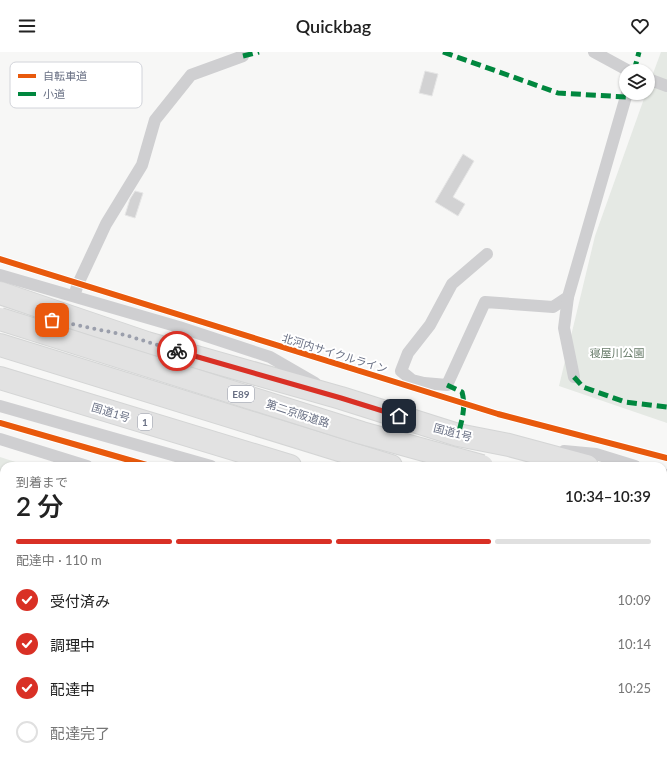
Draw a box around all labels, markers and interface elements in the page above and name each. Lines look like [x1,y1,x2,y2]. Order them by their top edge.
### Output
icon: menu [16,15,38,37]
text: Quickbag [296,15,371,37]
icon: heart [629,15,651,37]
legend [10,62,142,108]
map controls [619,64,655,100]
button: layers [619,64,655,100]
text: 自転車道 [43,69,87,82]
text: 小道 [43,87,65,100]
pin [35,303,69,337]
icon: bag [41,309,63,331]
courier [157,331,197,371]
street label: 北河内サイクルライン [281,331,389,375]
icon: bike [166,340,188,362]
park label: 寝屋川公園 [590,346,645,359]
road number: E89 [228,386,254,402]
street label: 第二京阪道路 [265,397,331,429]
pin [382,399,416,433]
street label: 国道1号 [90,400,132,424]
icon: home [388,405,410,427]
road number: 1 [138,414,152,430]
street label: 国道1号 [432,421,474,443]
text: 到着まで [16,474,68,490]
text: 10:34–10:39 [565,487,651,505]
text: 2 分 [16,490,64,522]
text: 配達中 · 110 m [16,552,102,568]
icon: check [16,589,38,611]
text: 受付済み [50,592,110,610]
text: 10:09 [618,592,651,608]
icon: check [16,633,38,655]
text: 調理中 [50,636,95,654]
text: 10:14 [618,636,651,652]
icon: check [16,677,38,699]
text: 配達中 [50,680,95,698]
text: 10:25 [618,680,651,696]
text: 配達完了 [50,724,110,742]

